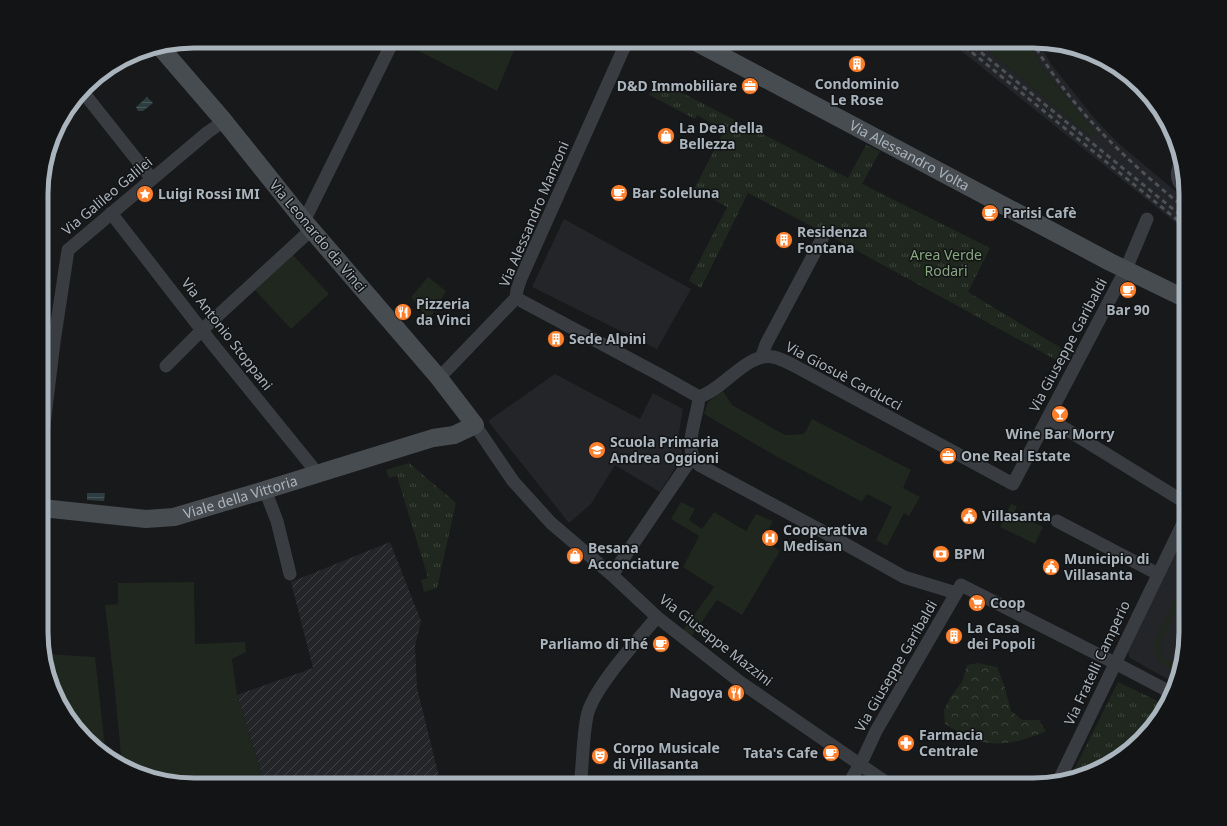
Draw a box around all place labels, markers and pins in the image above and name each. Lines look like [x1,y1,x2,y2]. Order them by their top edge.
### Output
building icon: Condominio Le Rose [847,54,867,74]
place label: Condominio Le Rose [815,74,899,109]
place label: D&D Immobiliare [617,76,737,95]
office icon: D&D Immobiliare [740,76,760,96]
place label: La Dea della Bellezza [679,118,763,153]
shop icon: La Dea della Bellezza [656,126,676,146]
cafe icon: Bar Soleluna [609,183,629,203]
place label: Bar Soleluna [632,183,719,202]
place icon: Luigi Rossi IMI [135,184,155,204]
place label: Luigi Rossi IMI [158,184,260,203]
cafe icon: Parisi Cafè [980,203,1000,223]
place label: Parisi Cafè [1003,203,1077,222]
place label: Residenza Fontana [797,222,867,257]
building icon: Residenza Fontana [774,230,794,250]
cafe icon: Bar 90 [1118,280,1138,300]
place label: Pizzeria da Vinci [416,294,471,329]
place label: Bar 90 [1106,300,1150,319]
restaurant icon: Pizzeria da Vinci [393,302,413,322]
building icon: Sede Alpini [546,329,566,349]
place label: Sede Alpini [569,329,646,348]
bar icon: Wine Bar Morry [1050,404,1070,424]
place label: Wine Bar Morry [1006,424,1114,443]
place label: Scuola Primaria Andrea Oggioni [610,432,719,467]
school or university icon: Scuola Primaria Andrea Oggioni [587,440,607,460]
office icon: One Real Estate [938,446,958,466]
place label: One Real Estate [961,446,1071,465]
public building icon: Villasanta [959,506,979,526]
place label: Villasanta [982,506,1051,525]
place label: Cooperativa Medisan [783,520,868,555]
hospital icon: Cooperativa Medisan [760,528,780,548]
place label: Besana Acconciature [588,538,679,573]
bank icon: BPM [931,544,951,564]
place label: BPM [954,544,985,563]
shop icon: Besana Acconciature [565,546,585,566]
place label: Municipio di Villasanta [1064,549,1149,584]
public building icon: Municipio di Villasanta [1041,557,1061,577]
supermarket icon: Coop [967,593,987,613]
place label: Coop [990,593,1025,612]
place label: La Casa dei Popoli [967,618,1035,653]
building icon: La Casa dei Popoli [944,626,964,646]
place label: Parliamo di Thé [540,634,648,653]
cafe icon: Parliamo di Thé [651,634,671,654]
place label: Nagoya [670,683,723,702]
restaurant icon: Nagoya [726,683,746,703]
place label: Farmacia Centrale [919,725,983,760]
pharmacy icon: Farmacia Centrale [896,733,916,753]
place label: Corpo Musicale di Villasanta [613,738,720,773]
place label: Tata's Cafe [743,743,818,762]
cafe icon: Tata's Cafe [821,743,841,763]
theatre icon: Corpo Musicale di Villasanta [590,746,610,766]

